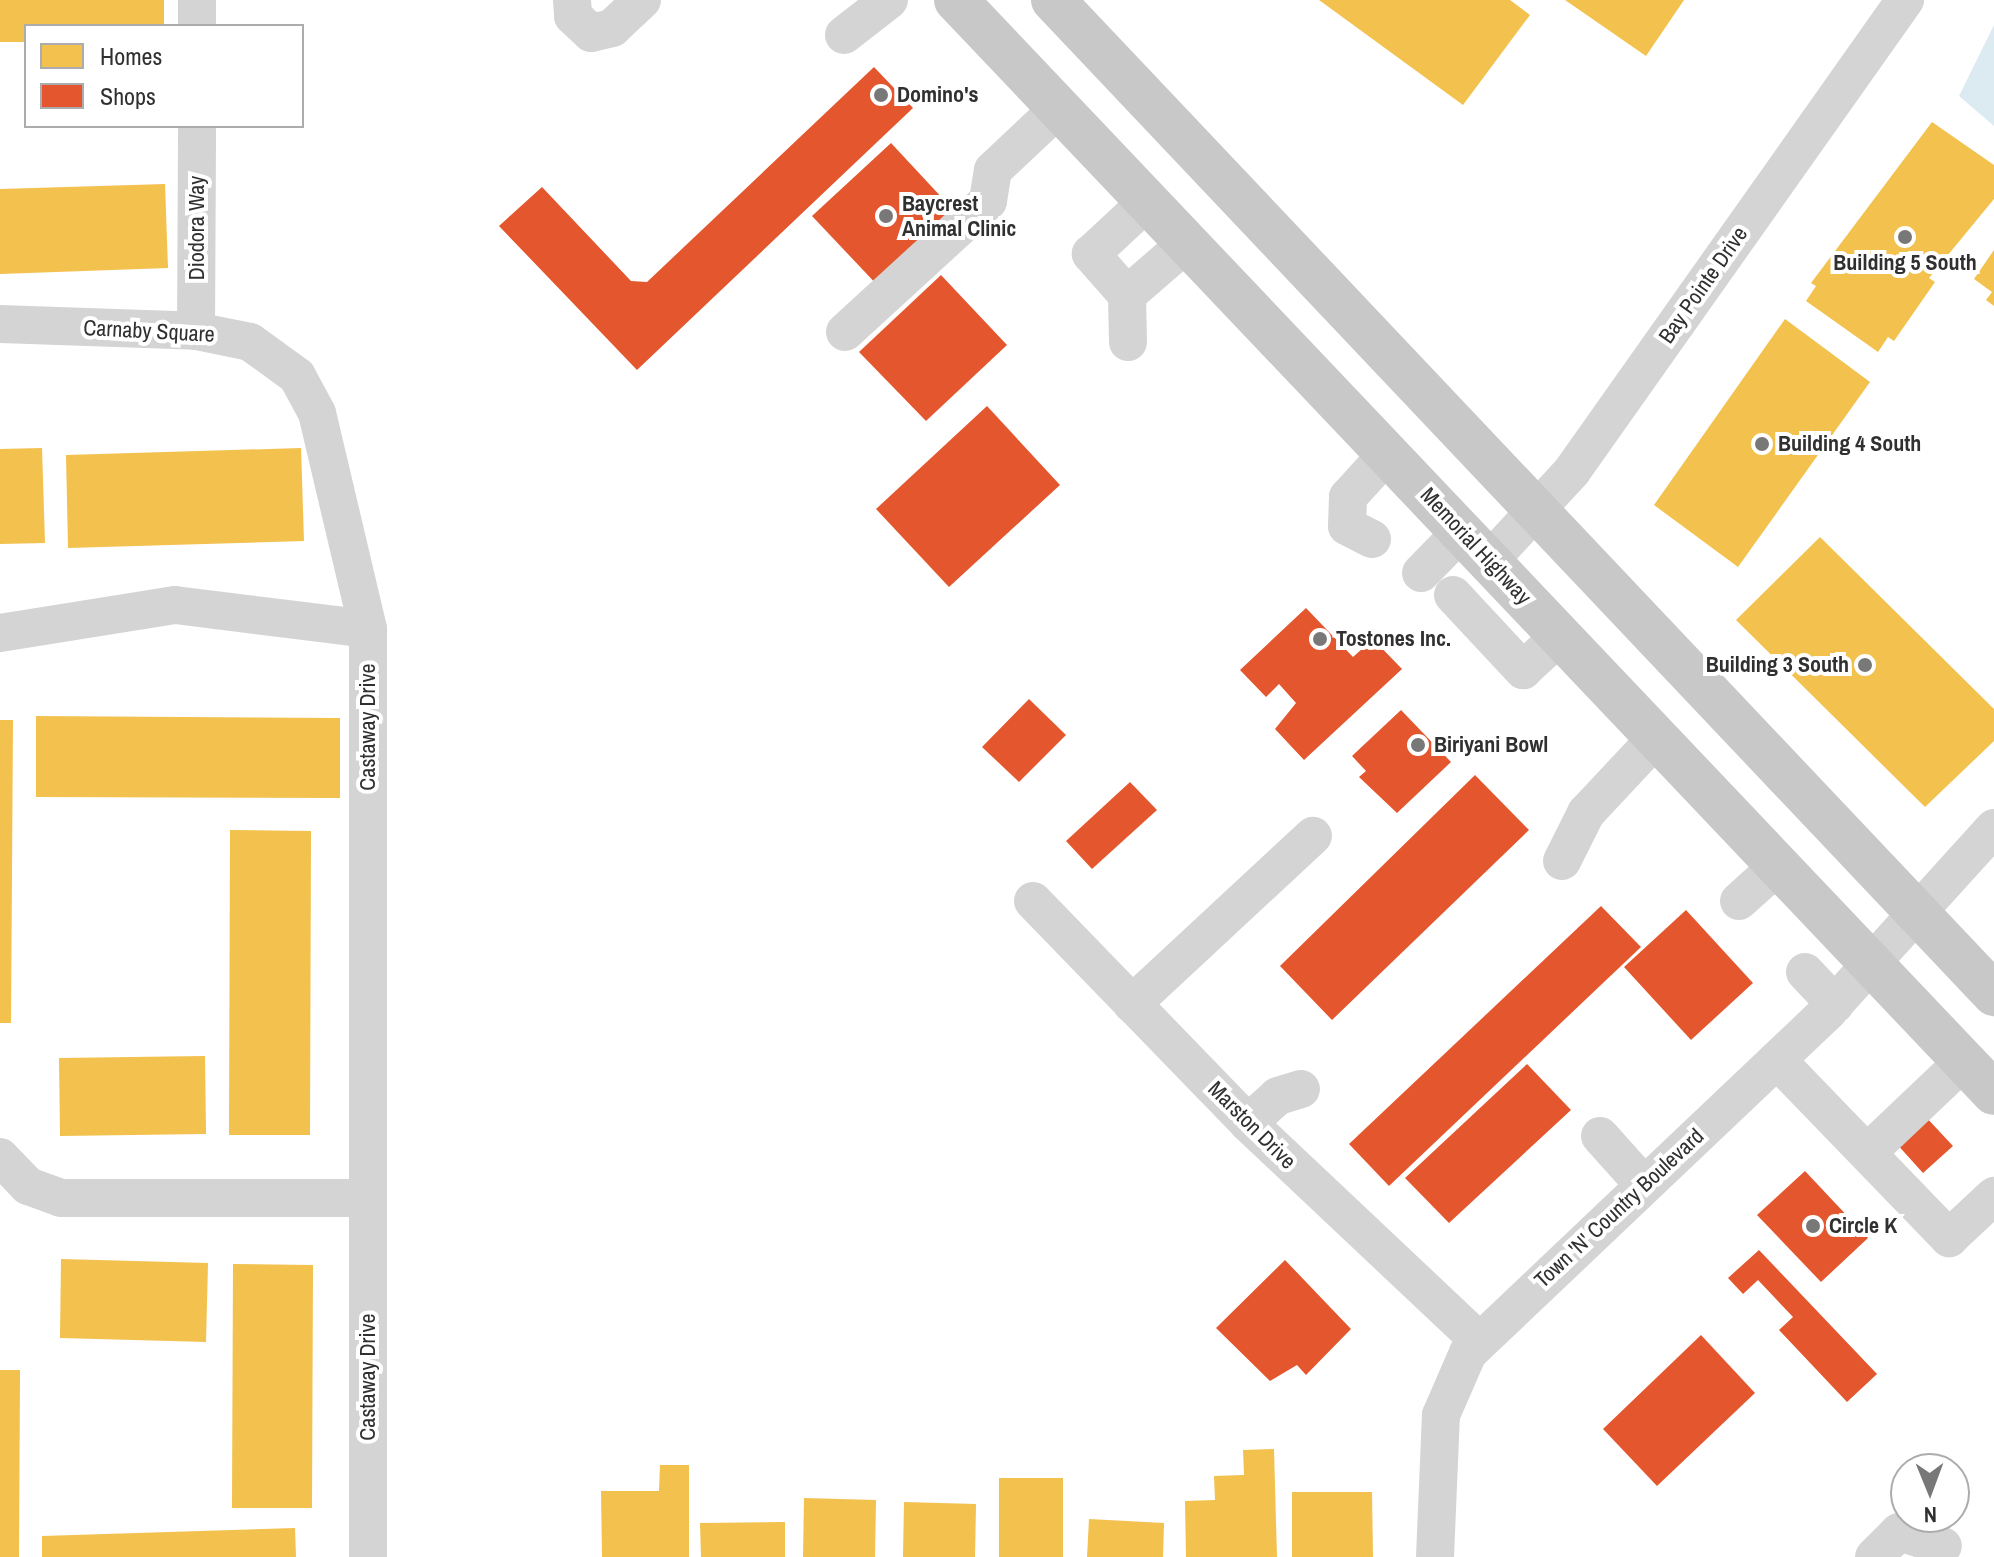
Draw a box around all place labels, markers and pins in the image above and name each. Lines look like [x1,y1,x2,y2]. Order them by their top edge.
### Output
place label: Domino's [897,82,978,108]
marker: Domino's [872,86,890,104]
place label: Baycrest Animal Clinic [902,190,1016,242]
marker: Baycrest Animal Clinic [877,207,895,225]
marker: Building 5 South [1896,228,1914,246]
place label: Building 5 South [1833,250,1977,276]
place label: Building 4 South [1778,431,1921,457]
marker: Building 4 South [1753,435,1771,453]
place label: Tostones Inc. [1336,626,1451,652]
marker: Tostones Inc. [1311,630,1329,648]
place label: Building 3 South [1706,652,1849,678]
marker: Building 3 South [1856,656,1874,674]
place label: Biriyani Bowl [1434,732,1548,758]
marker: Biriyani Bowl [1409,736,1427,754]
place label: Circle K [1829,1213,1897,1239]
marker: Circle K [1804,1217,1822,1235]

